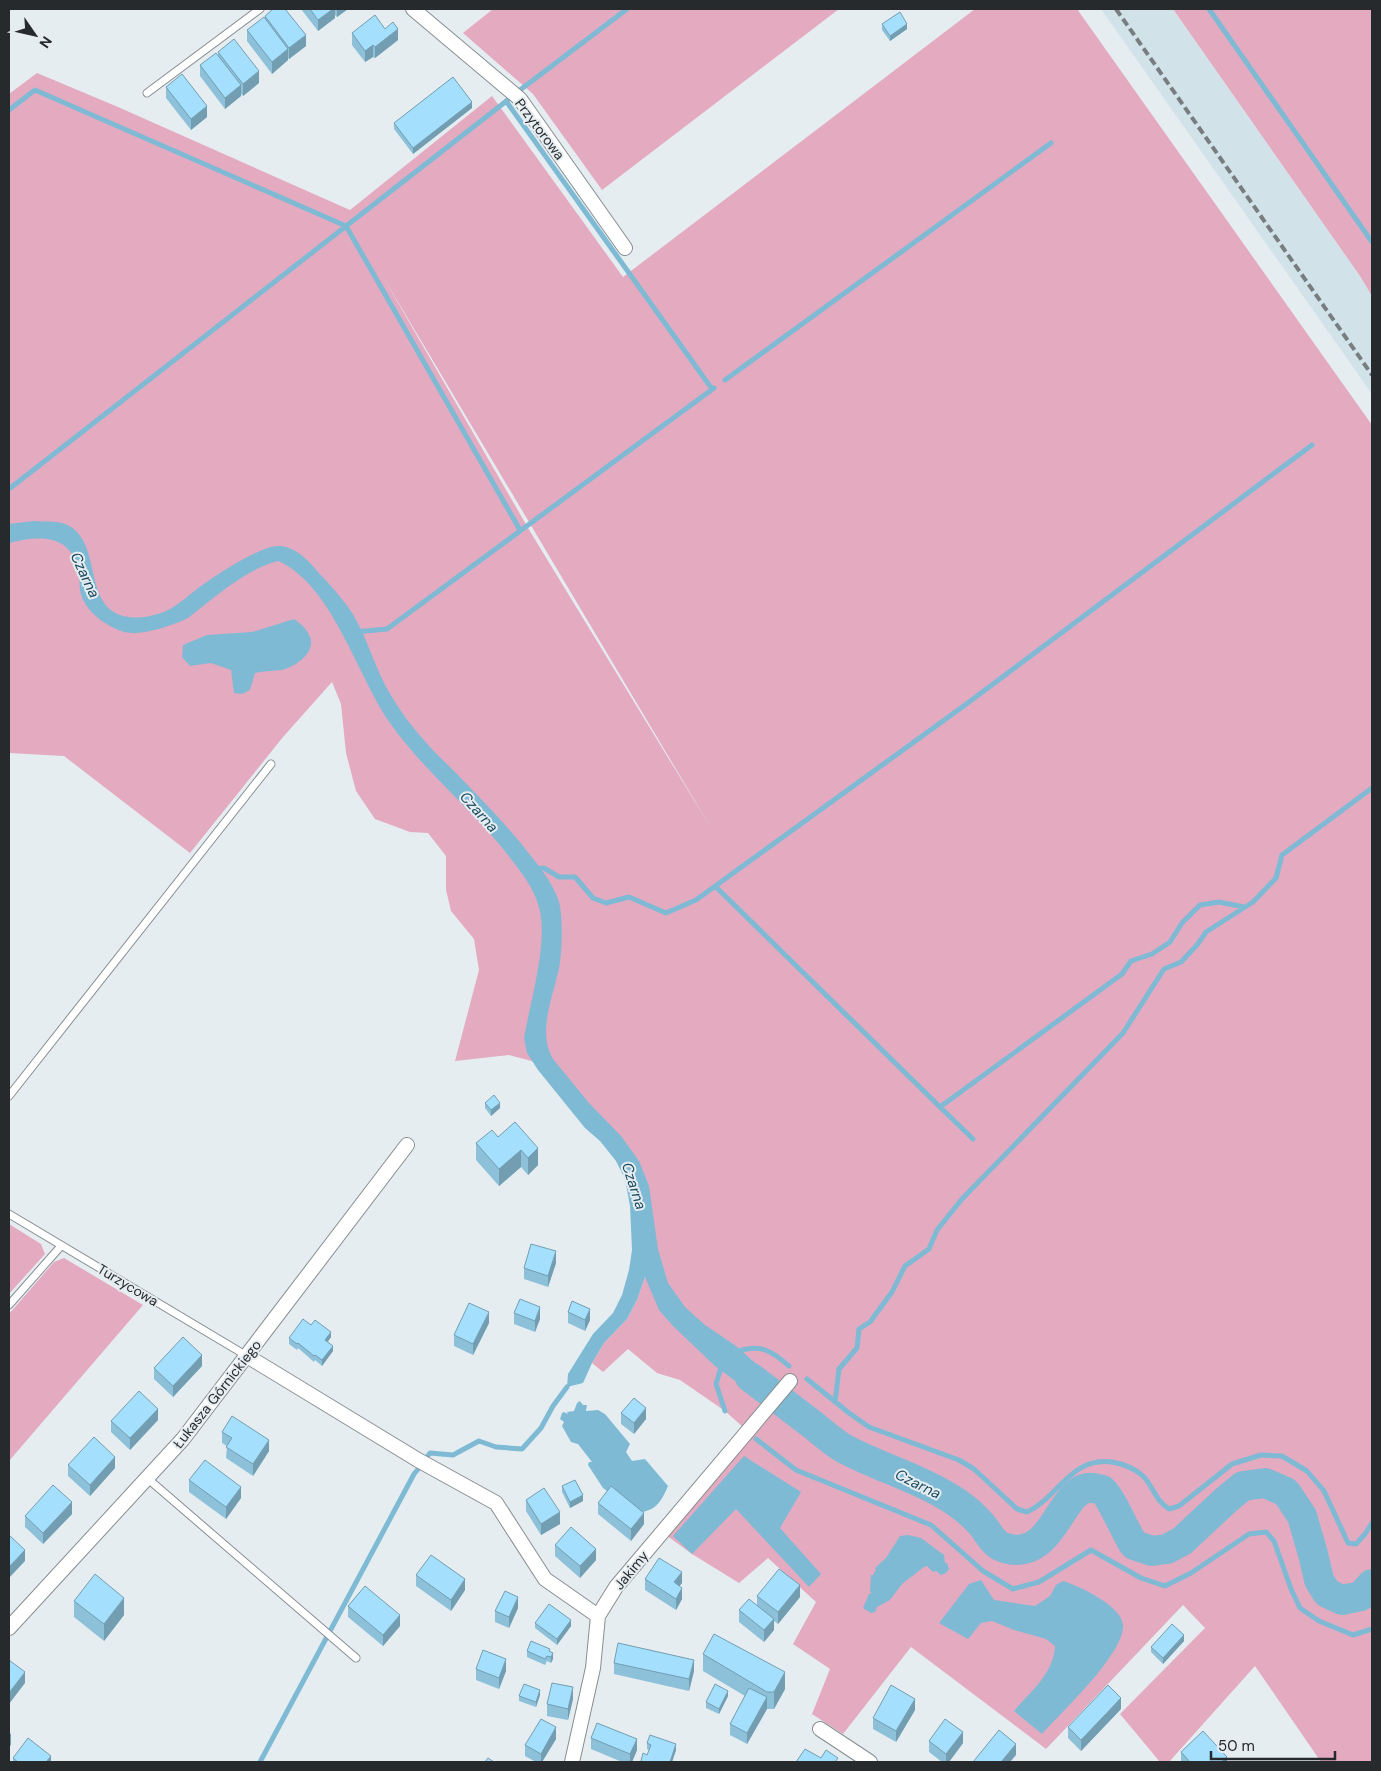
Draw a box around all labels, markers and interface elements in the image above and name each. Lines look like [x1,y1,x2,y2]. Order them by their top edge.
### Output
north arrow [10,10,60,60]
text: N [35,33,56,52]
street label: Przytorowa [511,95,569,163]
water label: Czarna [66,549,104,601]
water label: Czarna [455,787,503,837]
water label: Czarna [617,1160,651,1212]
street label: Turzycowa [94,1260,162,1310]
street label: Łukasza Górnickiego [169,1336,265,1452]
water label: Czarna [892,1464,944,1504]
street label: Jakimy [610,1547,652,1593]
scale bar [1211,1728,1335,1760]
text: 50 m [1218,1736,1255,1756]

